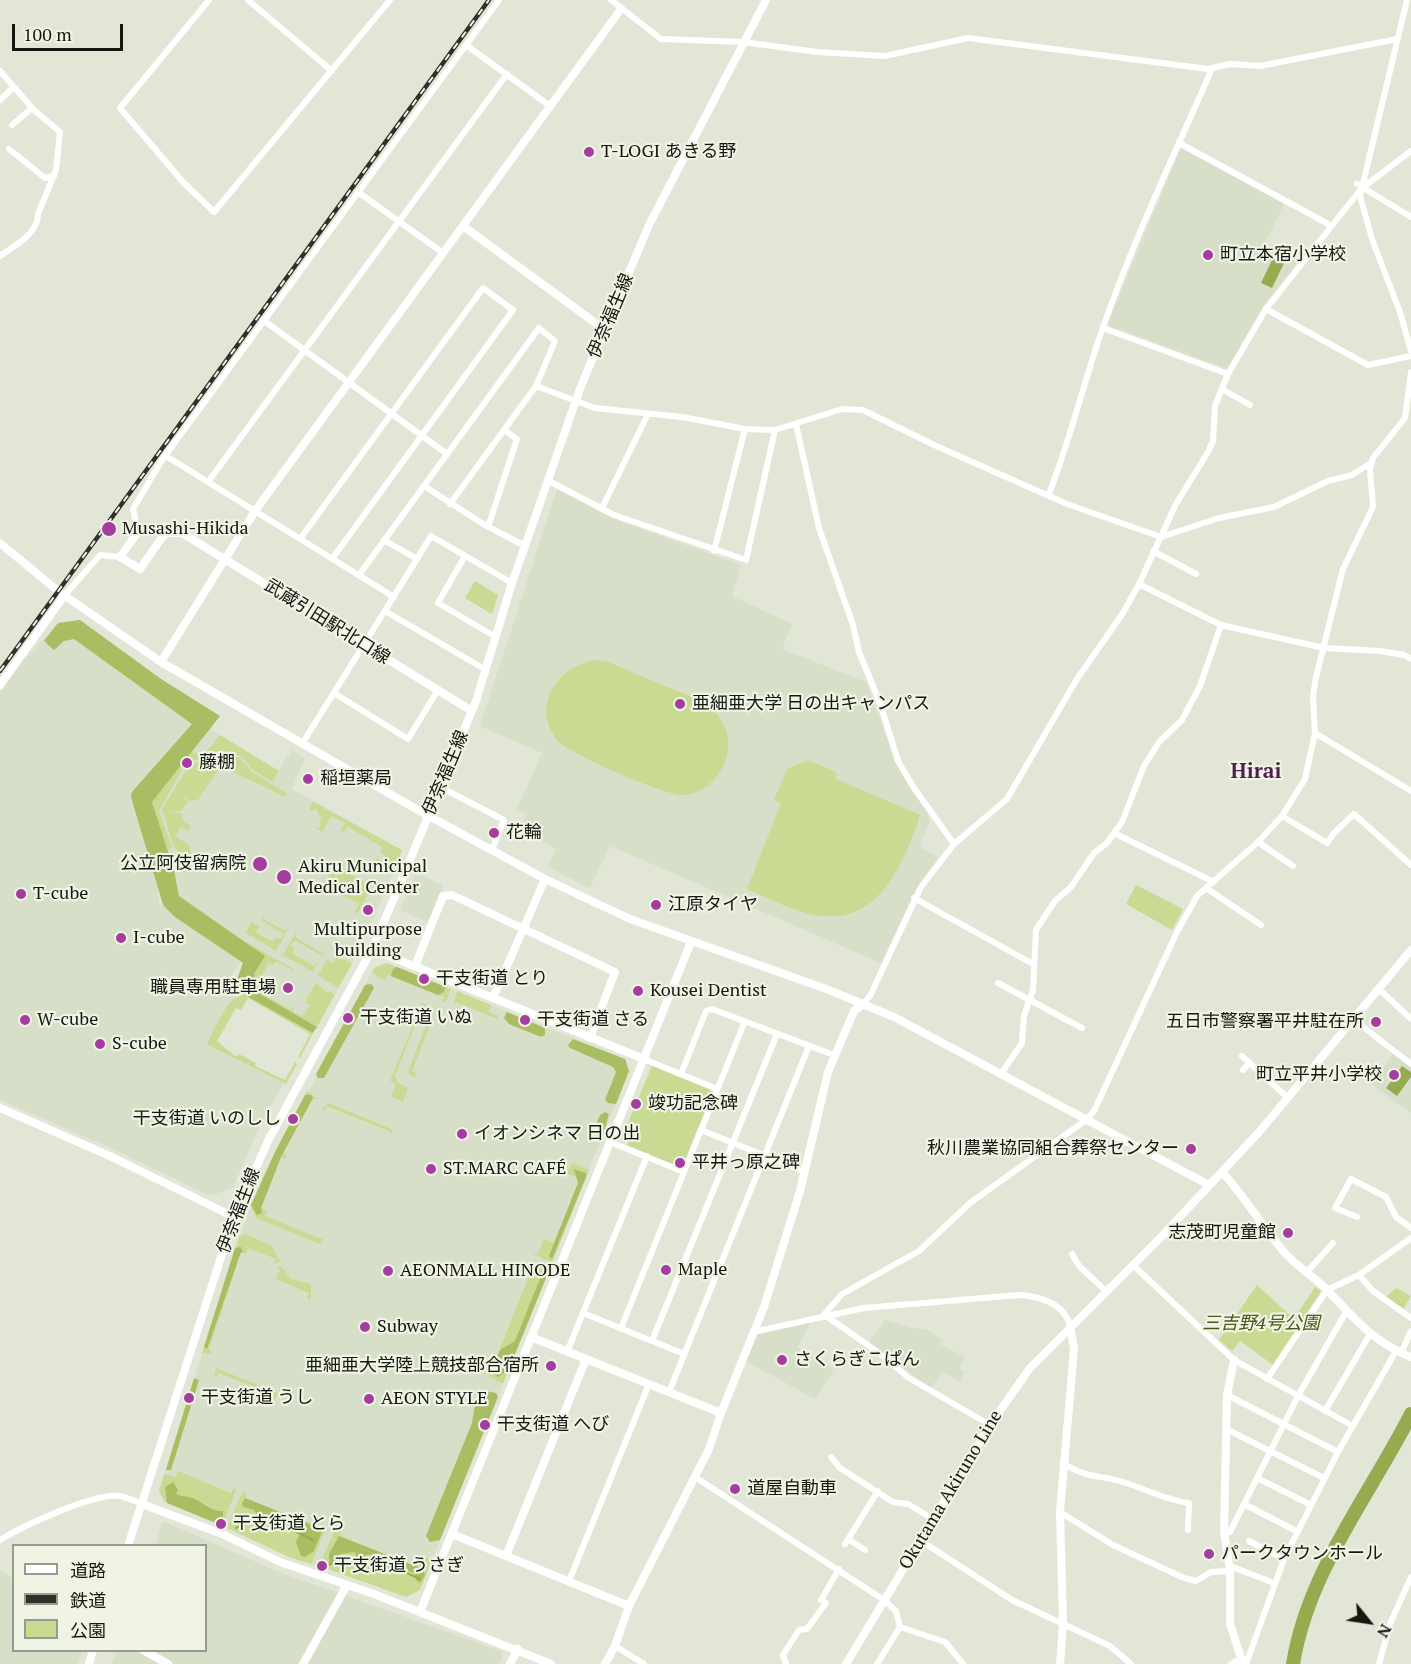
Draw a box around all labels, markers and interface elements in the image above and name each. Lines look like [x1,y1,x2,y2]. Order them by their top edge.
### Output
scale bar [15,12,126,50]
text: 100 m [23,22,72,46]
place label: T-LOGI あきる野 [601,141,737,163]
marker: T-LOGI あきる野 [582,145,596,159]
place label: 町立本宿小学校 [1220,244,1346,266]
marker: 町立本宿小学校 [1201,248,1215,262]
street label: 伊奈福生線 [583,270,639,362]
place label: Musashi-Hikida [122,518,249,540]
marker: Musashi-Hikida [100,520,118,538]
street label: 武蔵引田駅北口線 [260,575,394,669]
place label: 亜細亜大学 日の出キャンパス [692,693,930,715]
marker: 亜細亜大学 日の出キャンパス [673,697,687,711]
street label: 伊奈福生線 [418,727,474,819]
place label: 藤棚 [199,752,235,774]
marker: 藤棚 [180,756,194,770]
district label: Hirai [1231,759,1281,785]
place label: 稲垣薬局 [320,768,392,790]
marker: 稲垣薬局 [301,772,315,786]
place label: 花輪 [506,822,542,844]
marker: 花輪 [487,826,501,840]
place label: 公立阿伎留病院 [120,853,246,875]
marker: 公立阿伎留病院 [251,855,269,873]
place label: Akiru Municipal Medical Center [298,856,427,898]
marker: Akiru Municipal Medical Center [275,868,293,886]
place label: T-cube [33,883,88,905]
marker: T-cube [14,887,28,901]
place label: 江原タイヤ [668,894,758,916]
marker: 江原タイヤ [649,898,663,912]
marker: Multipurpose building [361,903,375,917]
place label: Multipurpose building [314,919,422,962]
place label: I-cube [133,927,185,949]
marker: I-cube [114,931,128,945]
place label: 干支街道 とり [436,968,548,990]
marker: 干支街道 とり [417,972,431,986]
place label: 職員専用駐車場 [150,977,276,999]
place label: Kousei Dentist [650,980,767,1002]
marker: 職員専用駐車場 [281,981,295,995]
marker: Kousei Dentist [631,984,645,998]
place label: 干支街道 いぬ [360,1007,472,1029]
place label: W-cube [37,1009,98,1031]
place label: 干支街道 さる [537,1009,649,1031]
marker: 干支街道 いぬ [341,1011,355,1025]
place label: 五日市警察署平井駐在所 [1166,1011,1364,1033]
marker: W-cube [18,1013,32,1027]
marker: 干支街道 さる [518,1013,532,1027]
marker: 五日市警察署平井駐在所 [1369,1015,1383,1029]
place label: S-cube [112,1033,167,1055]
marker: S-cube [93,1037,107,1051]
place label: 町立平井小学校 [1256,1064,1382,1086]
marker: 町立平井小学校 [1387,1068,1401,1082]
place label: 竣功記念碑 [648,1093,738,1115]
marker: 竣功記念碑 [629,1097,643,1111]
place label: 干支街道 いのしし [133,1108,281,1130]
marker: 干支街道 いのしし [286,1112,300,1126]
place label: イオンシネマ 日の出 [474,1123,640,1145]
marker: イオンシネマ 日の出 [455,1127,469,1141]
place label: 秋川農業協同組合葬祭センター [927,1138,1179,1160]
marker: 秋川農業協同組合葬祭センター [1184,1142,1198,1156]
place label: 平井っ原之碑 [692,1152,800,1174]
marker: 平井っ原之碑 [673,1156,687,1170]
place label: ST.MARC CAFÉ [443,1158,566,1180]
marker: ST.MARC CAFÉ [424,1162,438,1176]
street label: 伊奈福生線 [213,1165,265,1257]
place label: 志茂町児童館 [1168,1222,1276,1244]
marker: 志茂町児童館 [1281,1226,1295,1240]
place label: Maple [678,1259,727,1281]
place label: AEONMALL HINODE [400,1260,570,1282]
marker: Maple [659,1263,673,1277]
marker: AEONMALL HINODE [381,1264,395,1278]
park label: 三吉野4号公園 [1202,1313,1320,1335]
place label: Subway [377,1316,438,1338]
marker: Subway [358,1320,372,1334]
place label: さくらぎこぱん [794,1349,920,1371]
marker: さくらぎこぱん [775,1353,789,1367]
place label: 亜細亜大学陸上競技部合宿所 [305,1355,539,1377]
marker: 亜細亜大学陸上競技部合宿所 [544,1359,558,1373]
place label: 干支街道 うし [201,1387,313,1409]
place label: AEON STYLE [381,1388,487,1410]
marker: 干支街道 うし [182,1391,196,1405]
marker: AEON STYLE [362,1392,376,1406]
street label: Okutama Akiruno Line [895,1406,1007,1574]
place label: 干支街道 へび [497,1414,609,1436]
marker: 干支街道 へび [478,1418,492,1432]
place label: 道屋自動車 [747,1478,837,1500]
marker: 道屋自動車 [728,1482,742,1496]
place label: 干支街道 とら [233,1513,345,1535]
marker: 干支街道 とら [214,1517,228,1531]
place label: パークタウンホール [1221,1543,1383,1565]
legend [12,1544,207,1652]
marker: パークタウンホール [1202,1547,1216,1561]
place label: 干支街道 うさぎ [334,1555,464,1577]
text: 道路 [70,1558,106,1582]
marker: 干支街道 うさぎ [315,1559,329,1573]
text: 鉄道 [70,1588,106,1612]
north arrow [1339,1592,1399,1652]
text: 公園 [70,1618,106,1642]
text: N [1372,1620,1397,1642]

